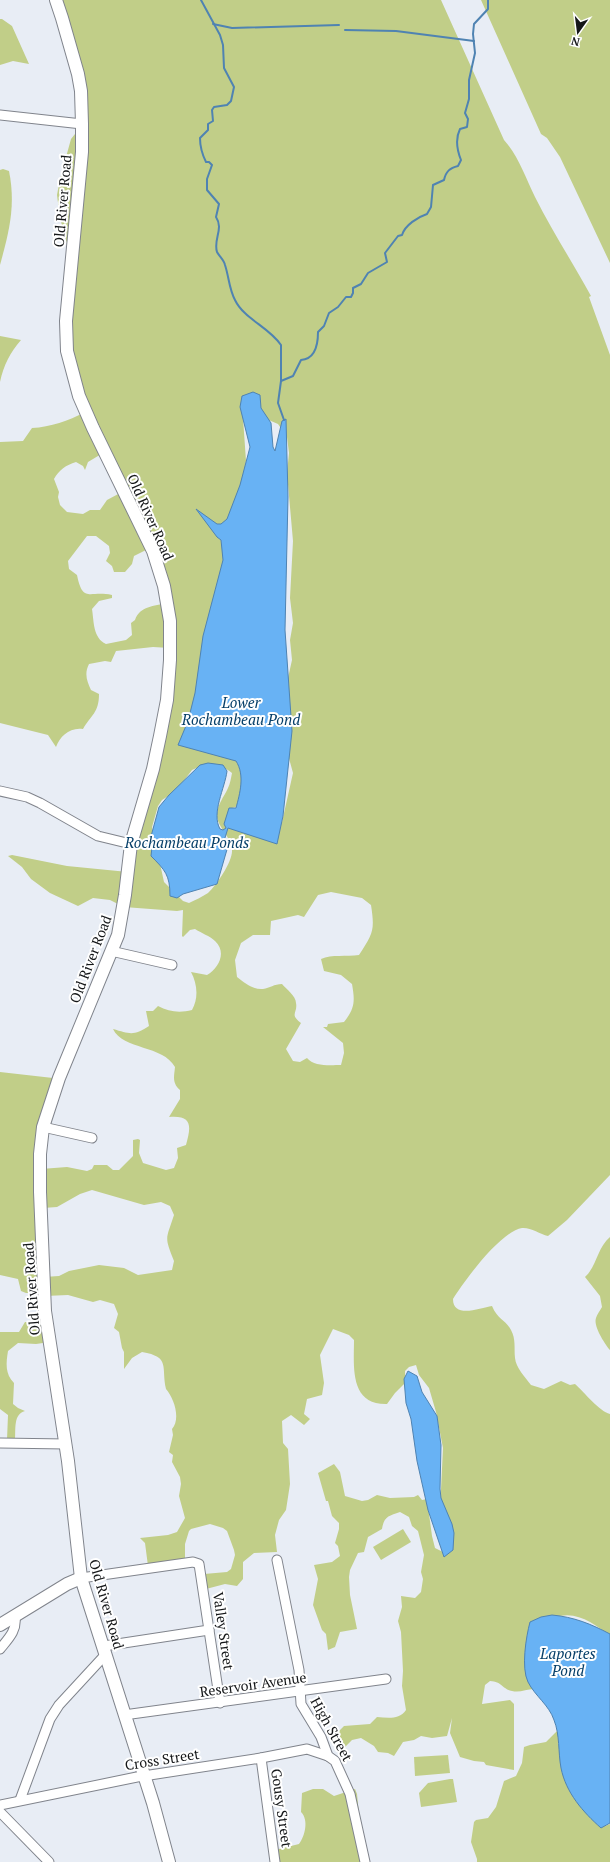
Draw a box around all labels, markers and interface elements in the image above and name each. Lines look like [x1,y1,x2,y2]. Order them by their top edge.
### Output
north arrow [558,12,598,52]
text: N [569,34,581,50]
street label: Old River Road [48,154,76,248]
street label: Old River Road [123,471,179,563]
water label: Lower Rochambeau Pond [181,692,301,729]
water label: Rochambeau Ponds [124,832,249,852]
street label: Old River Road [65,912,116,1006]
street label: Old River Road [18,1242,44,1336]
street label: Old River Road [85,1557,129,1651]
street label: Valley Street [209,1591,239,1672]
water label: Laportes Pond [539,1643,596,1680]
street label: Reservoir Avenue [198,1667,308,1701]
street label: High Street [307,1693,358,1765]
street label: Cross Street [123,1744,201,1774]
street label: Gousy Street [267,1767,297,1849]

